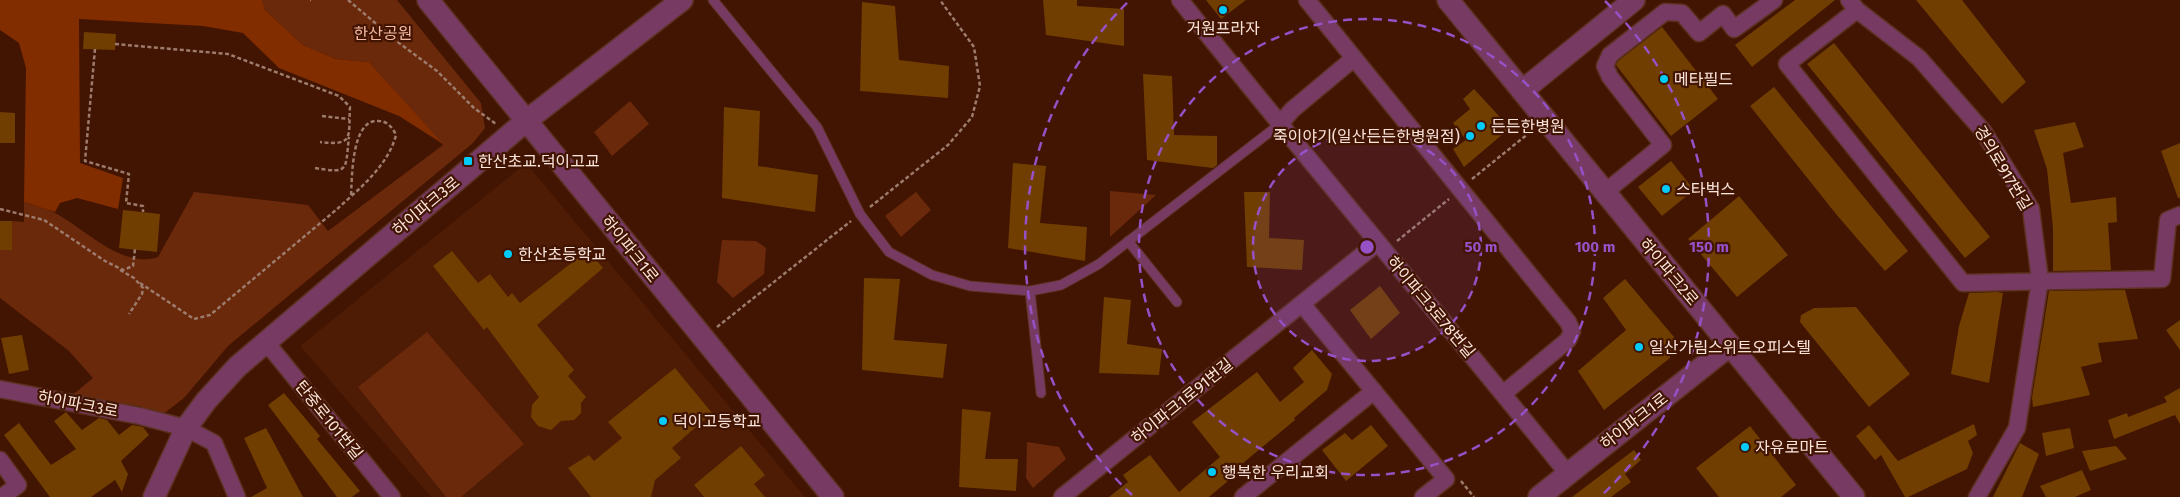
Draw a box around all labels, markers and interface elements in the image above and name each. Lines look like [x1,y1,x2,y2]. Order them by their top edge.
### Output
marker: 거원프라자 [1217,4,1229,16]
place label: 거원프라자 [1186,19,1260,38]
park label: 한산공원 [354,24,412,43]
place label: 메타필드 [1674,70,1733,89]
marker: 메타필드 [1658,73,1670,85]
place label: 든든한병원 [1491,117,1565,136]
marker: 든든한병원 [1475,120,1487,132]
street label: 경의로917번길 [1970,122,2036,214]
place label: 죽이야기(일산든든한병원점) [1273,127,1460,146]
marker: 죽이야기(일산든든한병원점) [1464,130,1476,142]
place label: 한산초교.덕이고교 [478,152,600,171]
marker: 한산초교.덕이고교 [462,155,474,167]
street label: 하이파크3로 [389,172,464,240]
place label: 스타벅스 [1676,180,1735,199]
marker: 스타벅스 [1660,183,1672,195]
street label: 하이파크1로 [597,212,663,286]
street label: 하이파크2로 [1636,235,1703,310]
centre of rings [1358,238,1376,256]
text: 50 m [1464,238,1498,256]
text: 100 m [1575,238,1615,256]
text: 150 m [1689,238,1729,256]
place label: 한산초등학교 [518,245,606,264]
marker: 한산초등학교 [502,248,514,260]
street label: 하이파크3로78번길 [1383,252,1479,362]
place label: 일산가림스위트오피스텔 [1649,338,1811,357]
marker: 일산가림스위트오피스텔 [1633,341,1645,353]
street label: 하이파크1로91번길 [1127,354,1237,448]
street label: 탄중로101번길 [291,377,367,463]
street label: 하이파크3로 [36,387,120,421]
street label: 하이파크1로 [1596,389,1672,453]
place label: 덕이고등학교 [673,412,761,431]
marker: 덕이고등학교 [657,415,669,427]
place label: 자유로마트 [1755,438,1829,457]
marker: 자유로마트 [1739,441,1751,453]
place label: 행복한 우리교회 [1222,463,1329,482]
marker: 행복한 우리교회 [1206,466,1218,478]

